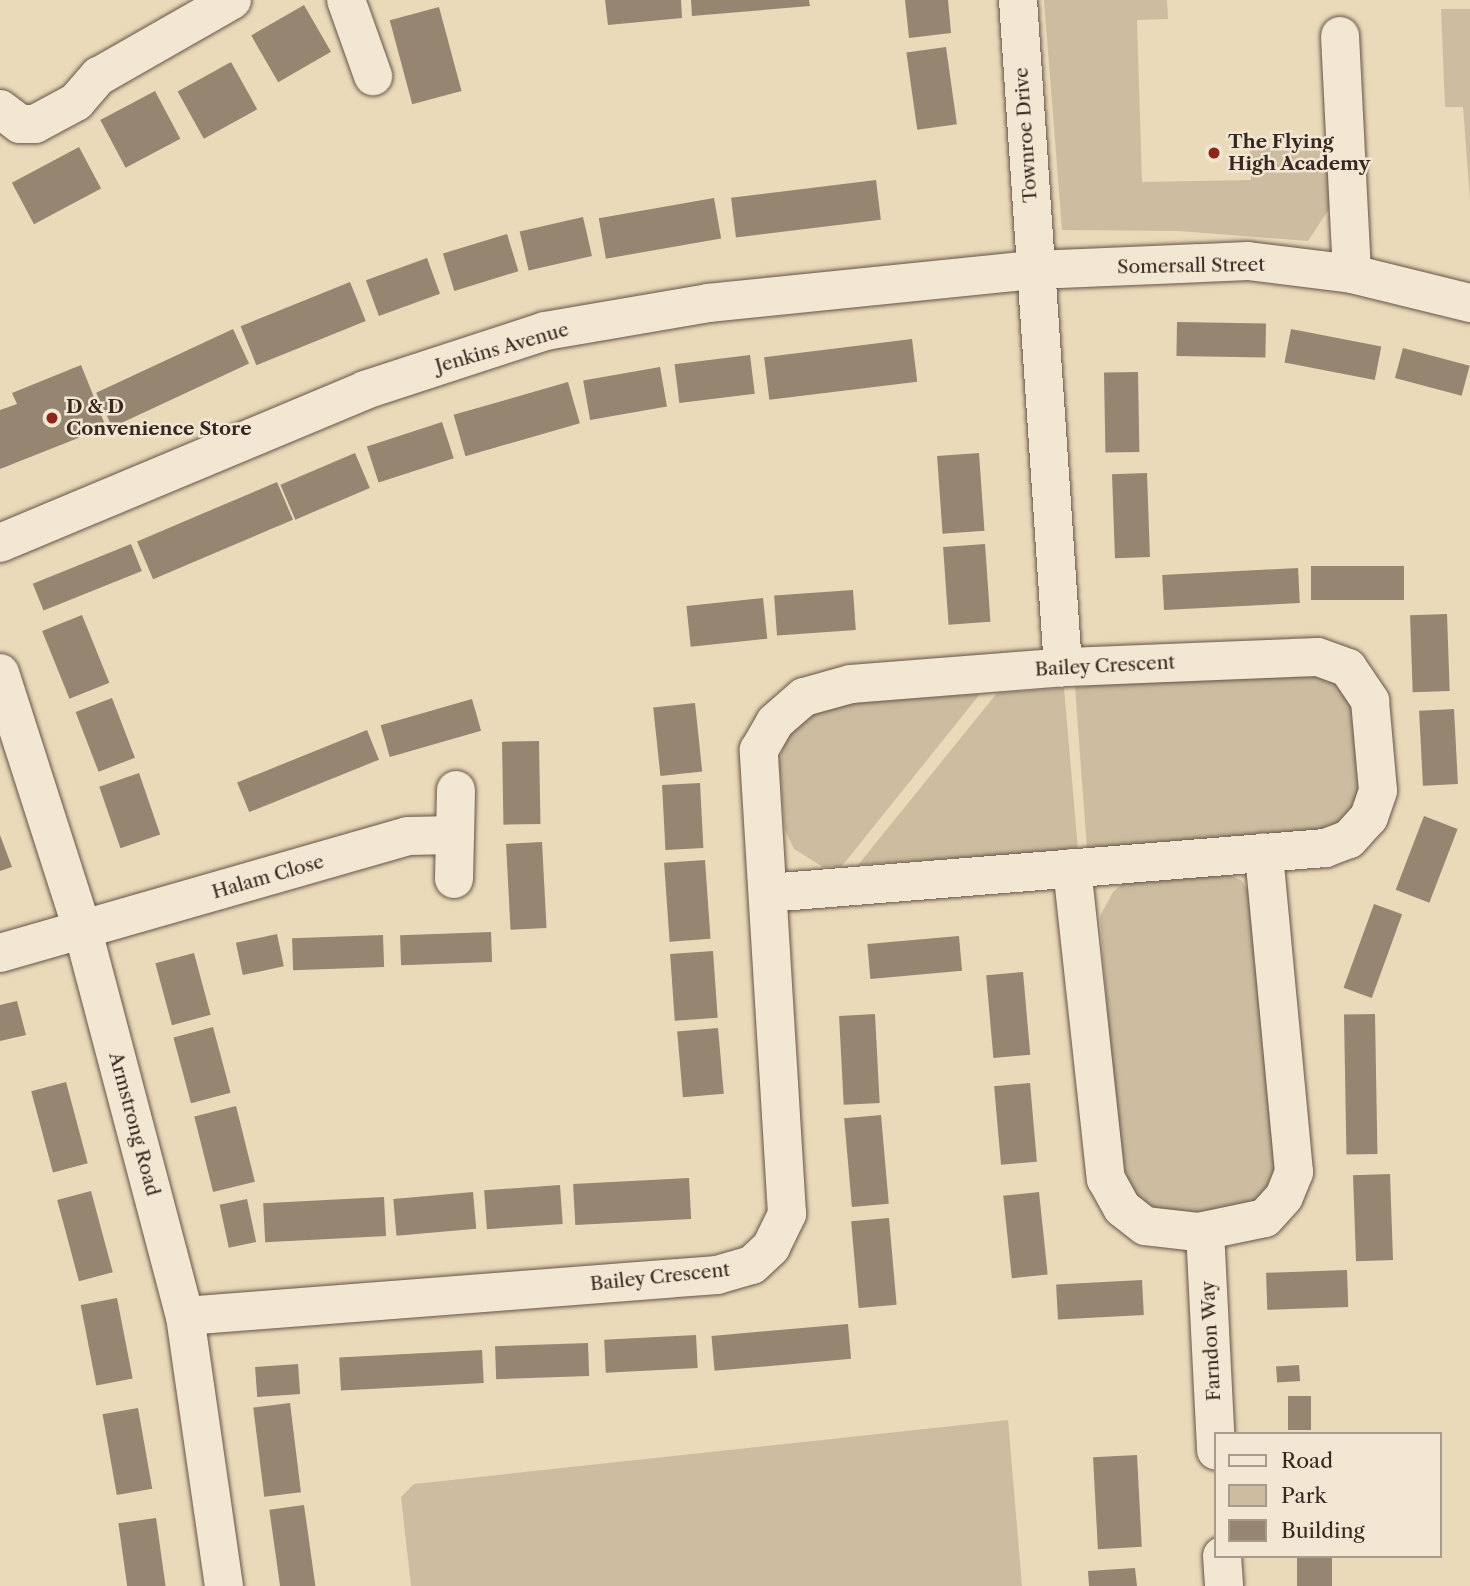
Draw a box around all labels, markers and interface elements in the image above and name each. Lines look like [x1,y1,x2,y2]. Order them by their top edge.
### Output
street label: Townroe Drive [1010,67,1042,203]
place label: The Flying High Academy [1228,131,1371,175]
marker: The Flying High Academy [1206,145,1222,161]
street label: Somersall Street [1117,253,1265,279]
street label: Jenkins Avenue [432,318,572,378]
place label: D & D Convenience Store [66,396,251,440]
marker: D & D Convenience Store [44,410,60,426]
street label: Bailey Crescent [1034,651,1176,681]
street label: Halam Close [209,850,327,904]
street label: Armstrong Road [104,1050,164,1198]
street label: Bailey Crescent [589,1258,731,1296]
street label: Farndon Way [1196,1280,1226,1402]
legend [1214,1432,1442,1558]
text: Road [1281,1448,1333,1473]
text: Park [1281,1483,1327,1508]
text: Building [1281,1518,1365,1543]

